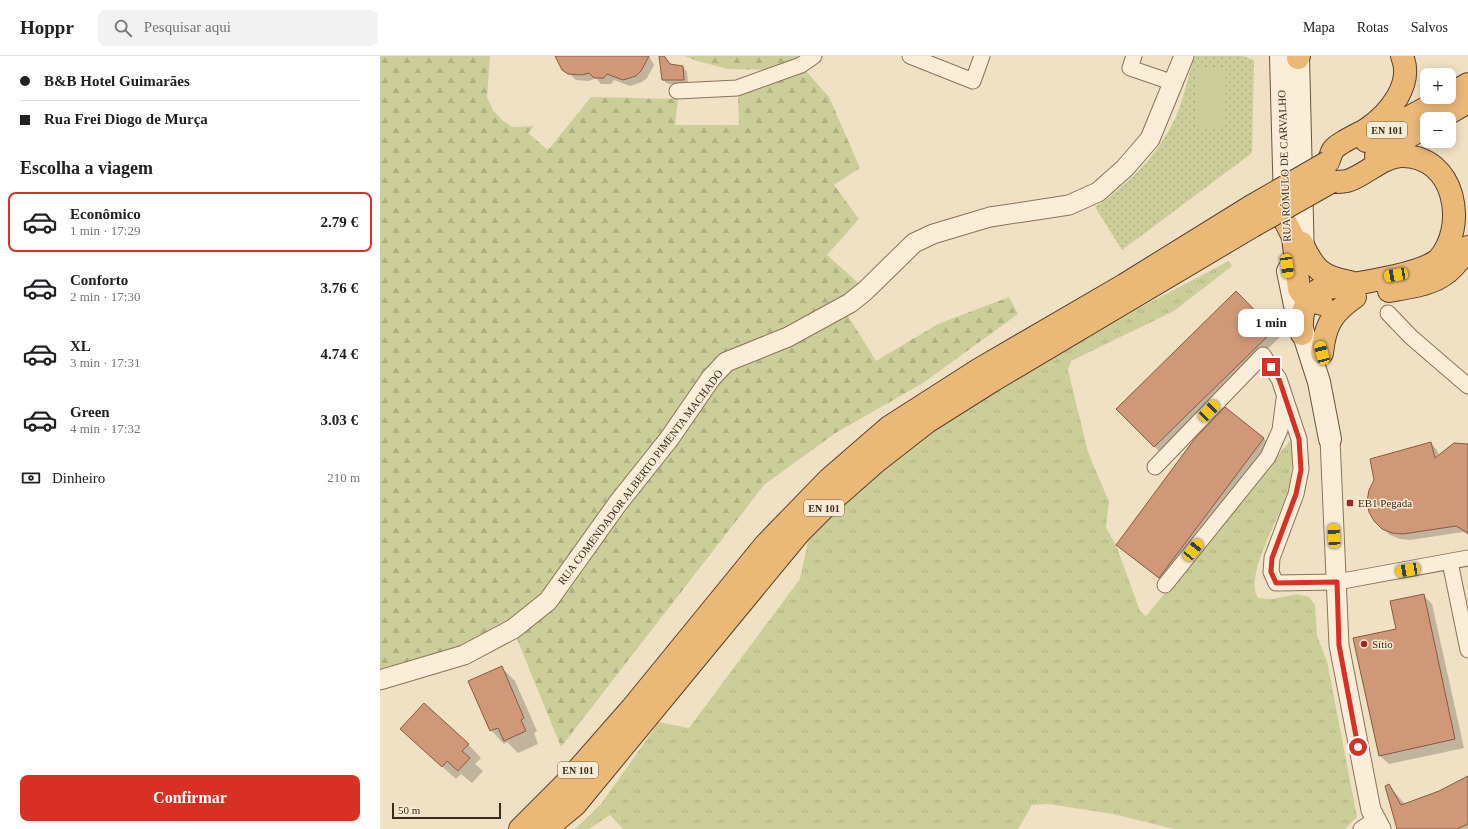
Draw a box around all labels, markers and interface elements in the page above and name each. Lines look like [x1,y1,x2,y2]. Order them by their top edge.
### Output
search box [98,10,378,46]
text: Hoppr [20,17,74,38]
icon: search [112,17,134,39]
text: Pesquisar aqui [144,19,231,35]
text: Mapa [1303,20,1335,35]
text: Rotas [1357,20,1389,35]
text: Salvos [1411,20,1448,35]
map controls [1420,68,1456,148]
button: + [1420,68,1456,104]
text: B&B Hotel Guimarães [44,73,190,89]
street label: RUA RÓMULO DE CARVALHO [1275,90,1293,242]
text: Rua Frei Diogo de Murça [44,111,208,127]
button: − [1420,112,1456,148]
road number: EN 101 [1367,122,1407,138]
text: Escolha a viagem [20,158,153,178]
icon: car [22,204,58,240]
text: Econômico [70,206,141,222]
text: 2.79 € [321,214,358,230]
text: 1 min · 17:29 [70,223,140,238]
car [1279,253,1295,279]
car [1383,267,1409,283]
icon: car [22,270,58,306]
text: Conforto [70,272,128,288]
text: 3.76 € [321,280,358,296]
text: 2 min · 17:30 [70,289,140,304]
callout: 1 min [1238,309,1304,337]
text: 1 min [1255,315,1287,330]
icon: car [22,336,58,372]
text: XL [70,338,91,354]
car [1313,340,1331,366]
text: 4.74 € [321,346,358,362]
text: 3 min · 17:31 [70,355,140,370]
route end [1262,358,1280,376]
street label: RUA COMENDADOR ALBERTO PIMENTA MACHADO [555,367,725,587]
car [1196,398,1222,424]
icon: car [22,402,58,438]
text: Green [70,404,110,420]
text: 3.03 € [321,412,358,428]
text: 4 min · 17:32 [70,421,140,436]
icon: cash [20,467,42,489]
text: Dinheiro [52,470,105,486]
text: 210 m [327,470,360,485]
place label: EB1 Pegada [1358,497,1412,509]
marker: EB1 Pegada [1345,498,1355,508]
road number: EN 101 [804,500,844,516]
car [1327,524,1341,548]
car [1181,537,1205,563]
car [1395,562,1421,578]
place label: Sítio [1372,638,1393,650]
marker: Sítio [1359,639,1369,649]
route start [1349,738,1367,756]
road number: EN 101 [558,762,598,778]
button: Confirmar [20,775,360,821]
scale bar [392,801,501,820]
text: 50 m [398,804,420,816]

